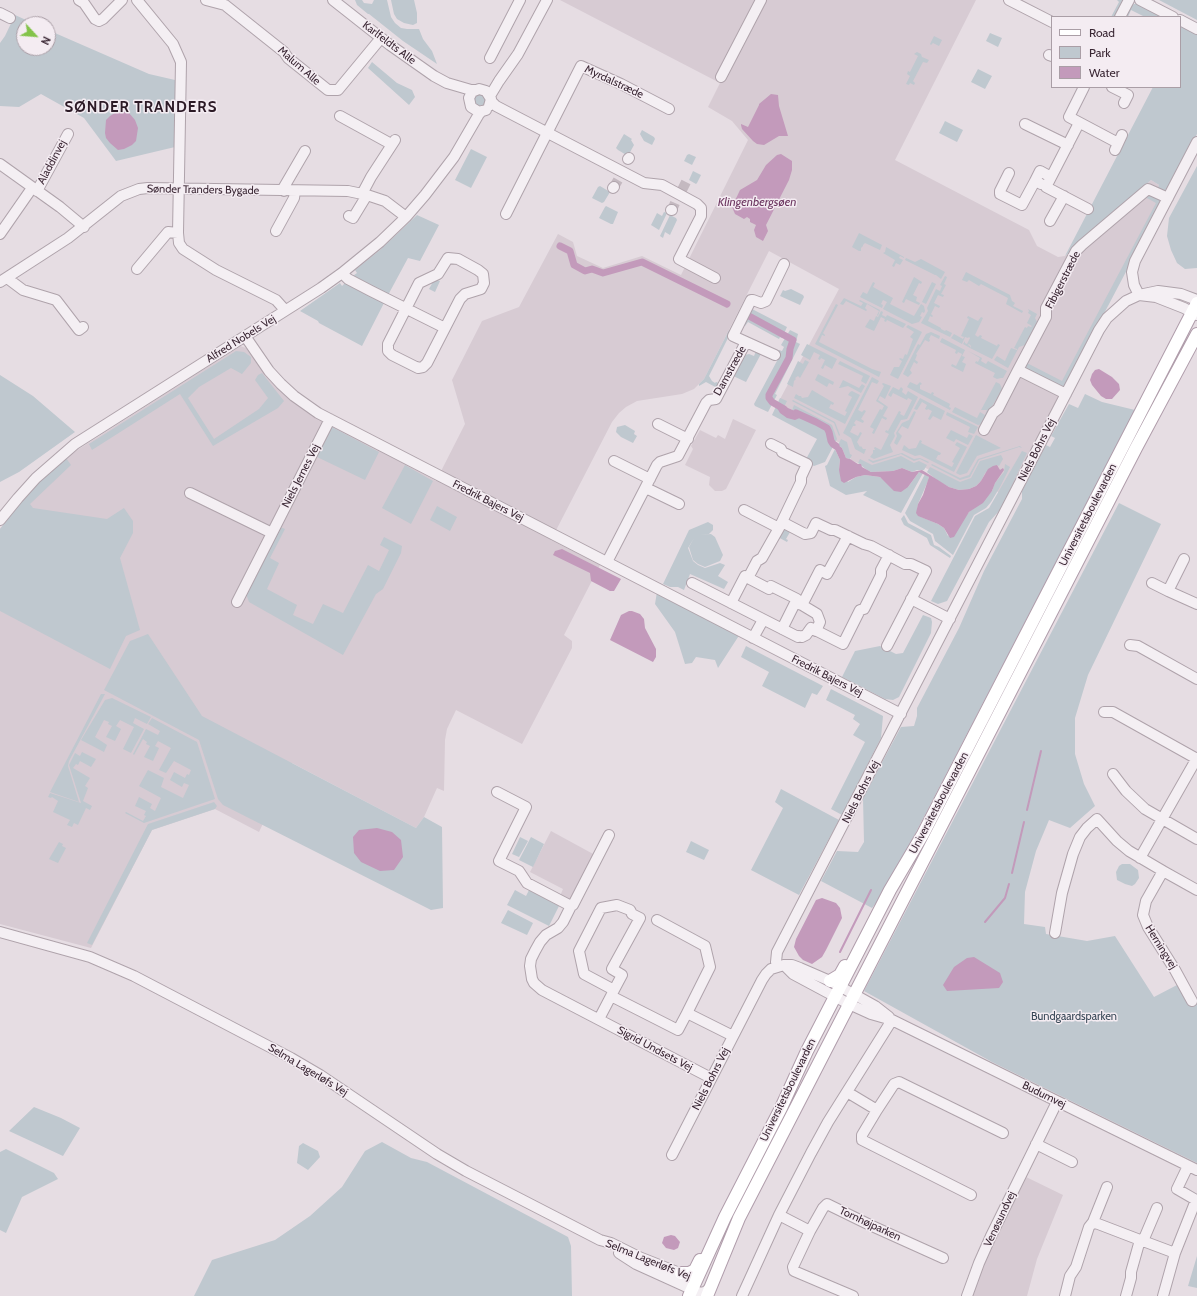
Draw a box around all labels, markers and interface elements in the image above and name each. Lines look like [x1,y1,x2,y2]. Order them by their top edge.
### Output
north arrow [16,16,56,56]
legend [1051,16,1181,88]
street label: Karlfeldts Alle [360,19,418,67]
text: Road [1089,25,1115,40]
text: N [38,34,54,47]
street label: Malum Alle [275,44,323,88]
text: Park [1089,45,1111,60]
street label: Myrdalstræde [582,63,646,101]
text: Water [1089,65,1119,80]
district label: SØNDER TRANDERS [65,99,217,117]
street label: Aladdinvej [35,138,69,186]
street label: Sønder Tranders Bygade [147,182,259,198]
water label: Klingenbergsøen [718,195,796,209]
street label: Fibigerstræde [1043,249,1083,311]
street label: Alfred Nobels Vej [204,312,278,366]
street label: Damstræde [711,344,749,398]
street label: Niels Bohrs Vej [1016,417,1058,483]
street label: Niels Jernes Vej [279,442,323,510]
street label: Universitetsboulevarden [1056,462,1120,568]
street label: Fredrik Bajers Vej [450,477,526,525]
street label: Fredrik Bajers Vej [789,652,865,700]
street label: Universitetsboulevarden [907,750,971,856]
street label: Niels Bohrs Vej [840,759,882,825]
street label: Herningvej [1142,922,1180,972]
park label: Bundgaardsparken [1031,1010,1117,1024]
street label: Sigrid Undsets Vej [615,1024,695,1074]
street label: Universitetsboulevarden [757,1036,819,1144]
street label: Selma Lagerløfs Vej [266,1041,350,1099]
street label: Niels Bohrs Vej [690,1046,732,1112]
street label: Budumvej [1020,1079,1068,1111]
street label: Venøsundvej [981,1189,1019,1249]
street label: Tornhøjparken [837,1204,903,1244]
street label: Selma Lagerløfs Vej [604,1237,692,1283]

